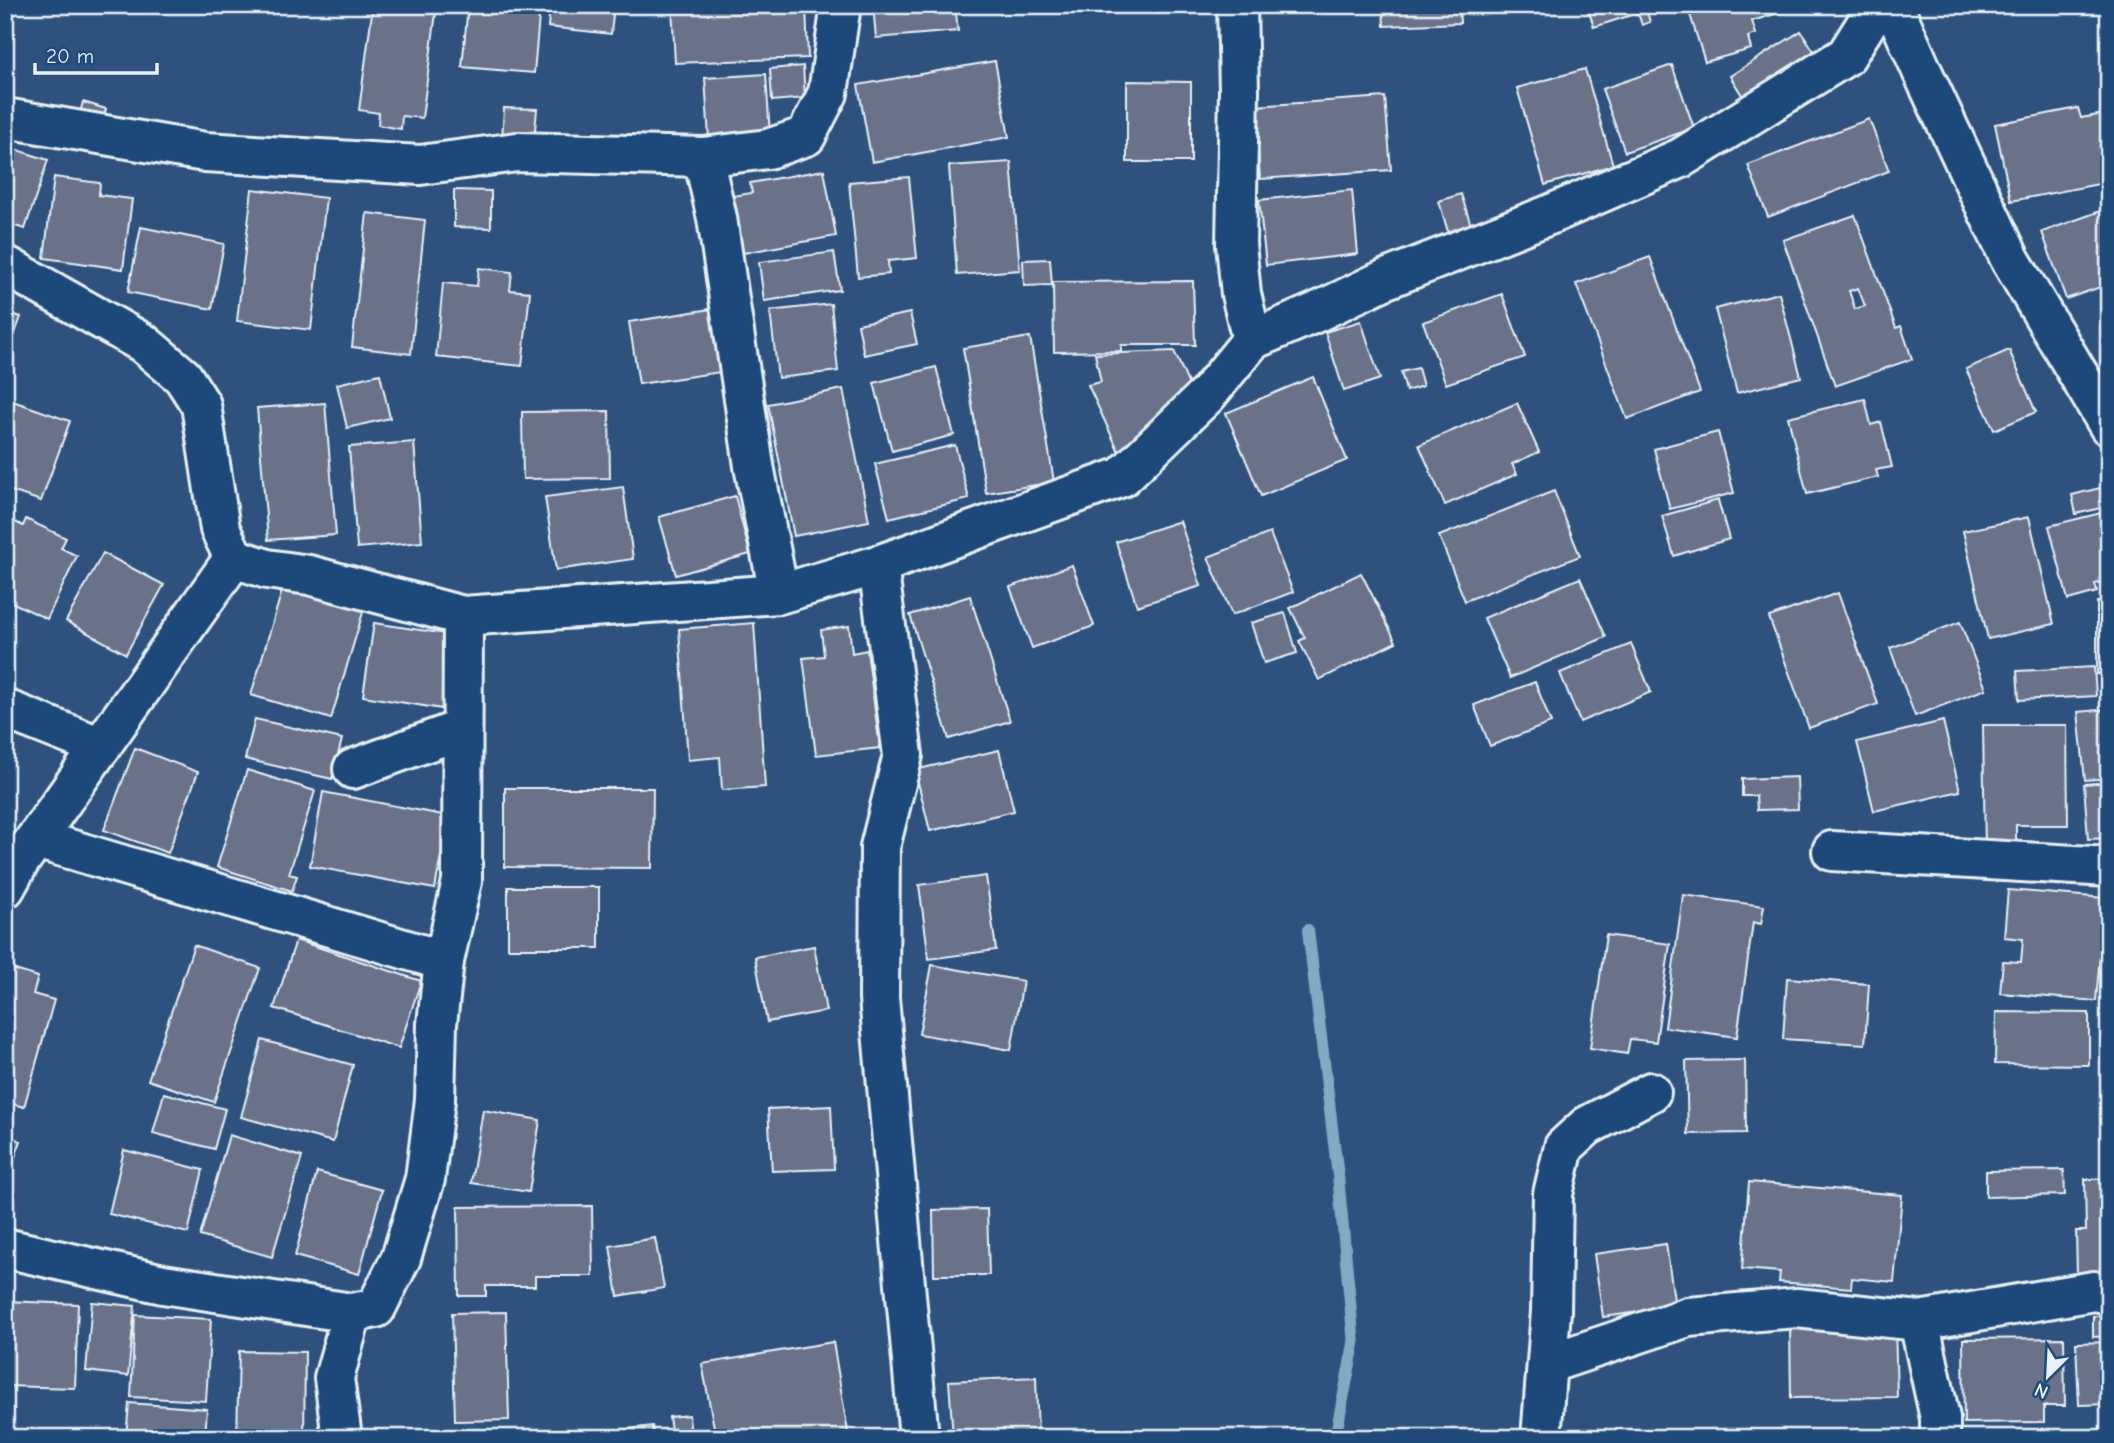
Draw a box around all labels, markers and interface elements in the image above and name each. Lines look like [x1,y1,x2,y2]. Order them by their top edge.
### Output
scale bar [35,32,158,76]
text: 20 m [46,44,94,68]
north arrow [2012,1342,2082,1412]
text: N [2031,1378,2052,1403]

